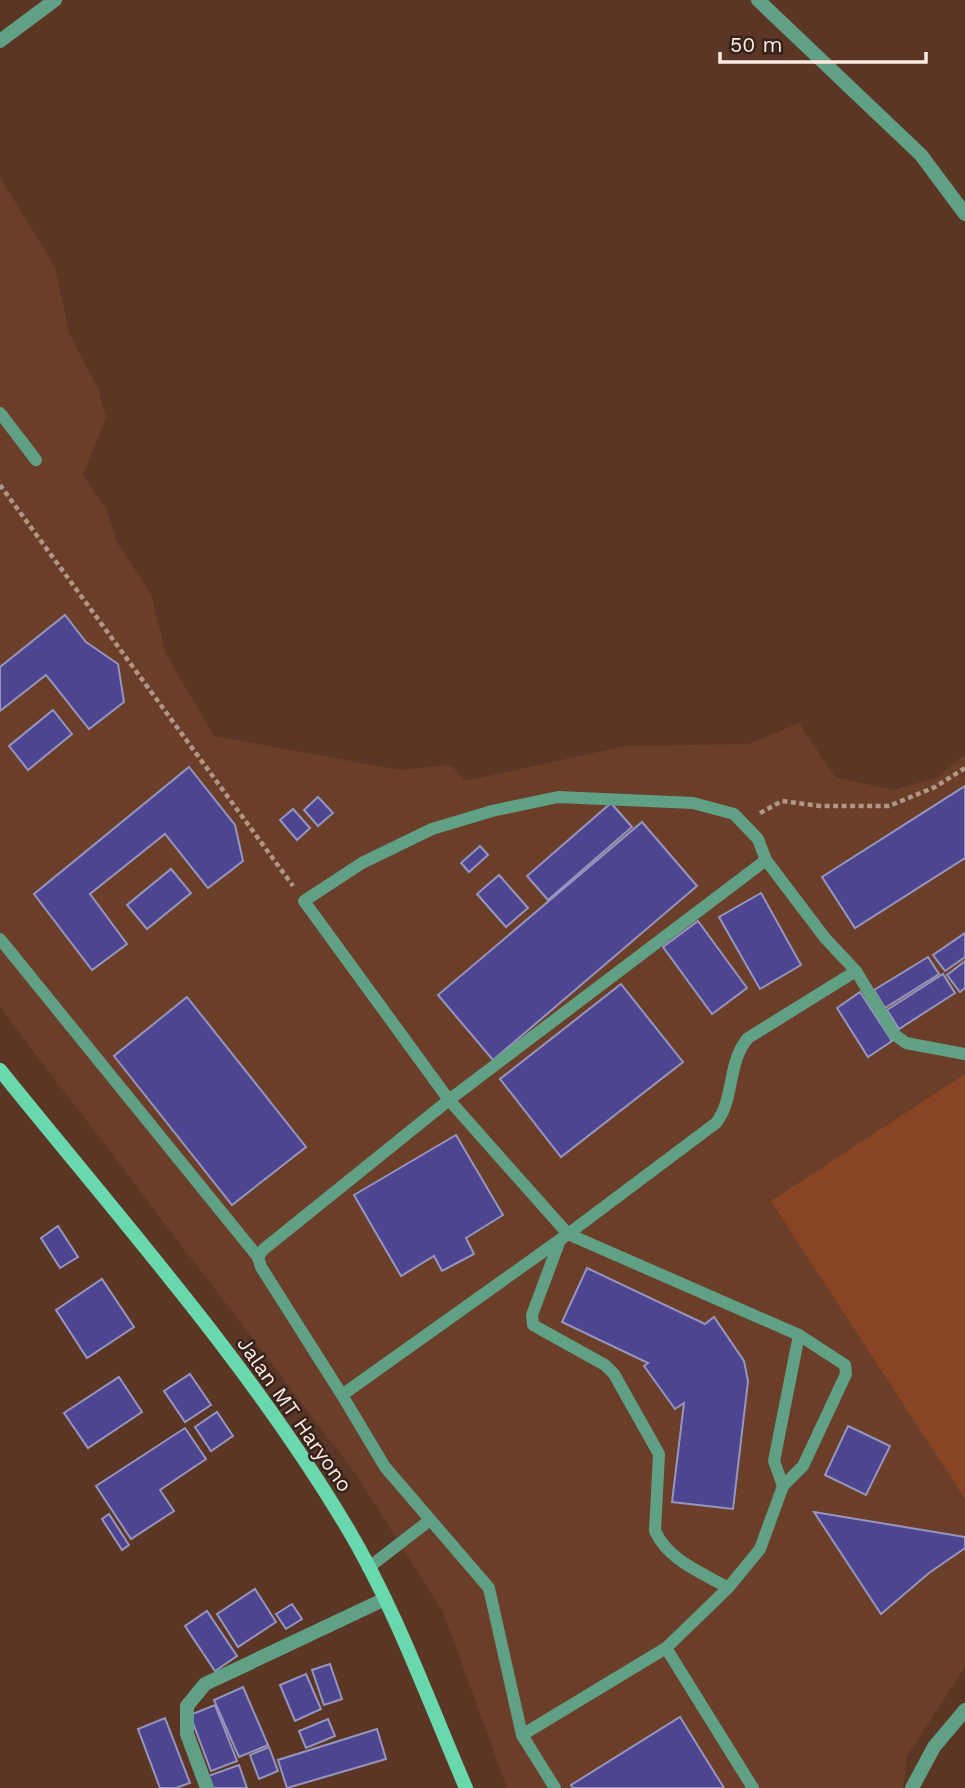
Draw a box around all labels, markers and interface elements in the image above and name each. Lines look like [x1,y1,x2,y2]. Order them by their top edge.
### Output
scale bar [720,21,926,65]
text: 50 m [730,32,782,57]
street label: Jalan MT Haryono [232,1332,358,1496]

